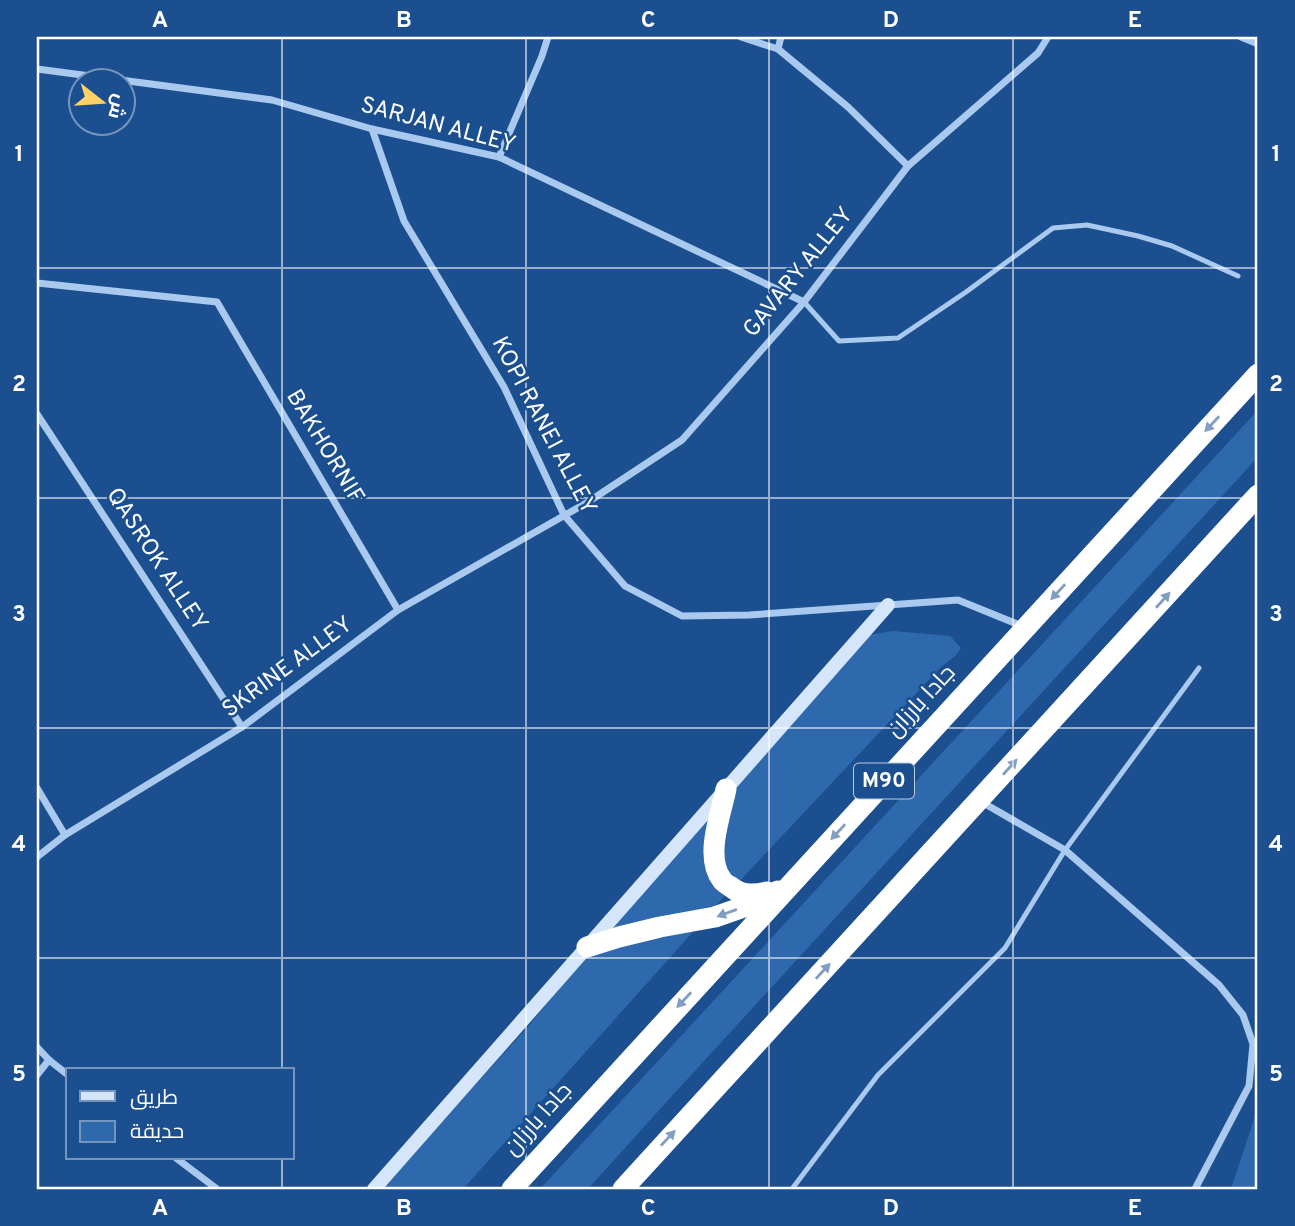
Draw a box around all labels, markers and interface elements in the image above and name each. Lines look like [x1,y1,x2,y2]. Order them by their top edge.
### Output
text: A [152,7,168,36]
text: B [396,7,412,36]
text: C [641,7,655,36]
text: D [883,7,899,36]
text: E [1128,7,1142,36]
north arrow [66,66,136,136]
text: ش [101,91,131,122]
street label: SARJAN ALLEY [357,91,519,161]
text: 1 [14,141,24,170]
text: 1 [1271,141,1281,170]
street label: GAVARY ALLEY [738,202,860,344]
street label: KOPI RANEI ALLEY [484,332,602,520]
text: 2 [12,371,26,400]
text: 2 [1269,371,1283,400]
street label: BAKHORNIF [279,385,369,509]
one-way arrow [1204,415,1220,433]
street label: QASROK ALLEY [99,483,213,637]
one-way arrow [1050,583,1066,601]
one-way arrow [1155,591,1171,609]
text: 3 [12,601,26,630]
text: 3 [1269,601,1283,630]
street label: SKRINE ALLEY [217,611,359,725]
street label: جادا بارزان [881,660,963,744]
one-way arrow [1001,759,1017,776]
road number: M90 [854,764,914,798]
one-way arrow [830,823,846,841]
text: 4 [12,831,26,860]
text: 4 [1269,831,1283,860]
one-way arrow [716,908,737,919]
one-way arrow [814,963,830,980]
one-way arrow [677,991,692,1008]
text: 5 [12,1061,26,1090]
text: 5 [1269,1061,1283,1090]
legend [66,1068,294,1160]
street label: جادا بارزان [499,1077,579,1163]
text: طريق [130,1085,178,1112]
text: حديقة [130,1119,184,1146]
one-way arrow [660,1130,676,1147]
text: A [152,1195,168,1224]
text: B [396,1195,412,1224]
text: C [641,1195,655,1224]
text: D [883,1195,899,1224]
text: E [1128,1195,1142,1224]

